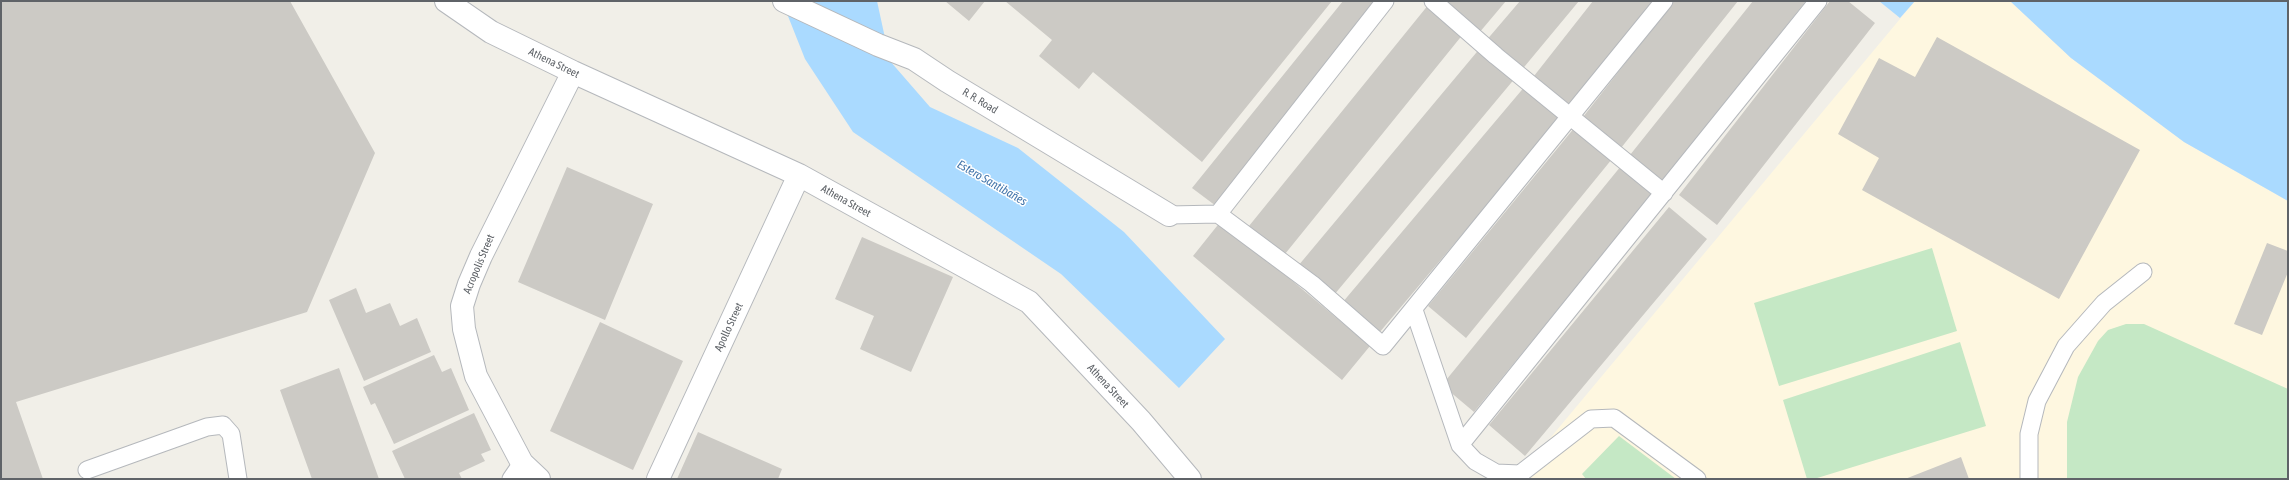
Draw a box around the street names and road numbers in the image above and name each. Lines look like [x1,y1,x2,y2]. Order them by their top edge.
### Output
street label: Athena Street [526,45,582,81]
street label: R. R. Road [960,85,1000,117]
street label: Athena Street [819,182,873,220]
street label: Acropolis Street [461,232,497,296]
street label: Apollo Street [712,301,746,353]
street label: Athena Street [1084,361,1132,411]

